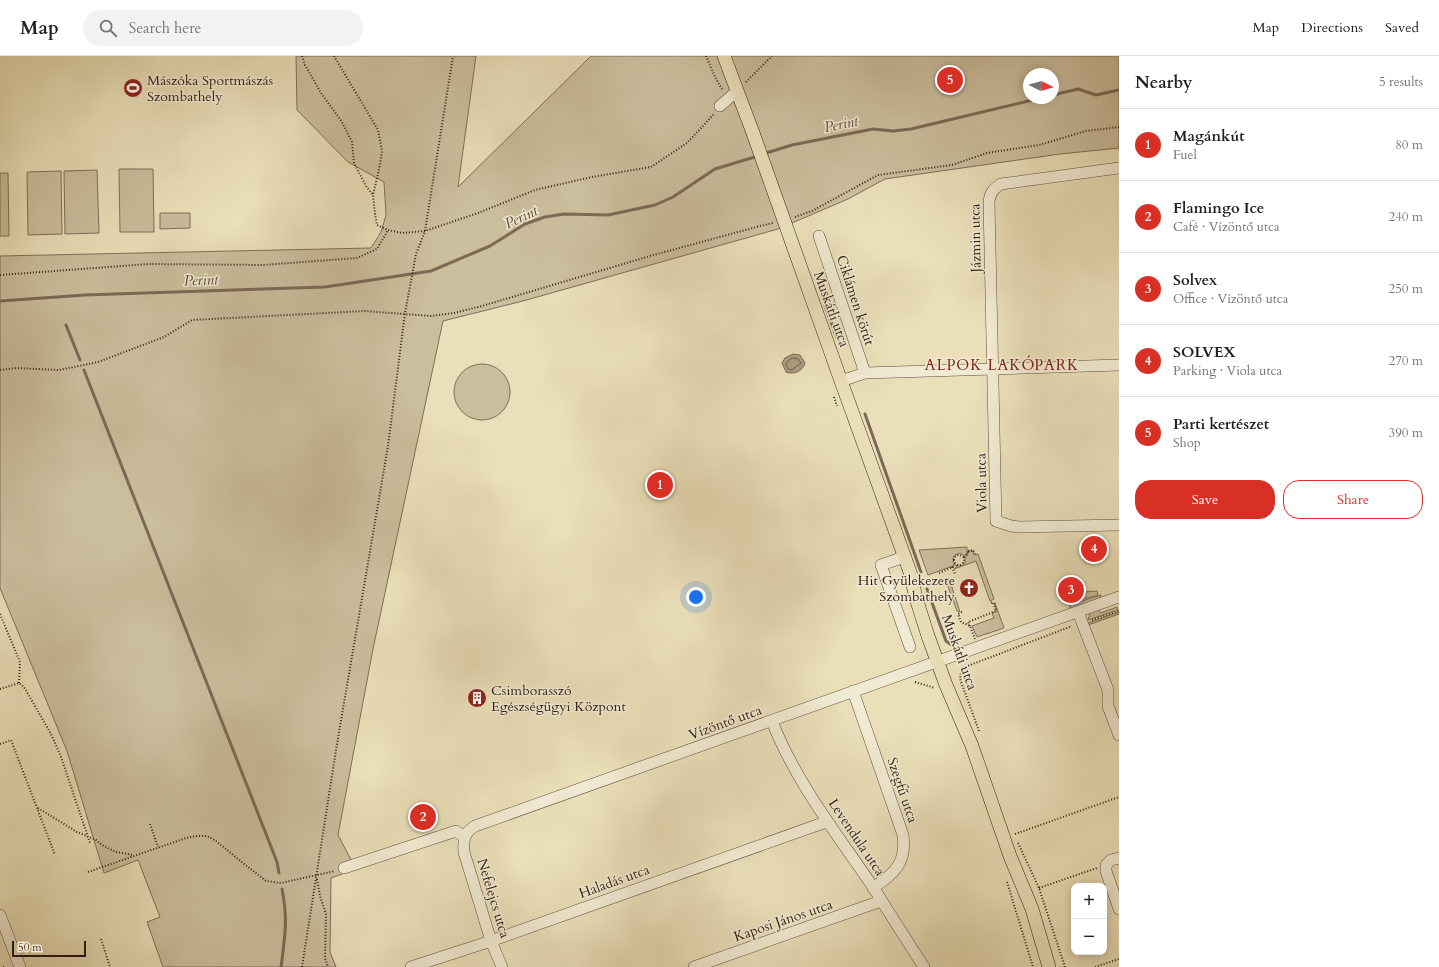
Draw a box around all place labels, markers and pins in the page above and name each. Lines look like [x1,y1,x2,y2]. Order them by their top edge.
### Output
pin: 5 [937,65,963,95]
place label: Mászóka Sportmászás Szombathely [147,71,273,106]
sports icon: Mászóka Sportmászás Szombathely [122,77,144,99]
pin: 1 [647,470,673,500]
pin: 4 [1081,534,1107,564]
place label: Hit Gyülekezete Szombathely [858,571,956,606]
pin: 3 [1058,575,1084,605]
church icon: Hit Gyülekezete Szombathely [958,577,980,599]
place label: Csimborasszó Egészségügyi Központ [491,681,626,716]
building icon: Csimborasszó Egészségügyi Központ [466,687,488,709]
pin: 2 [410,802,436,832]

